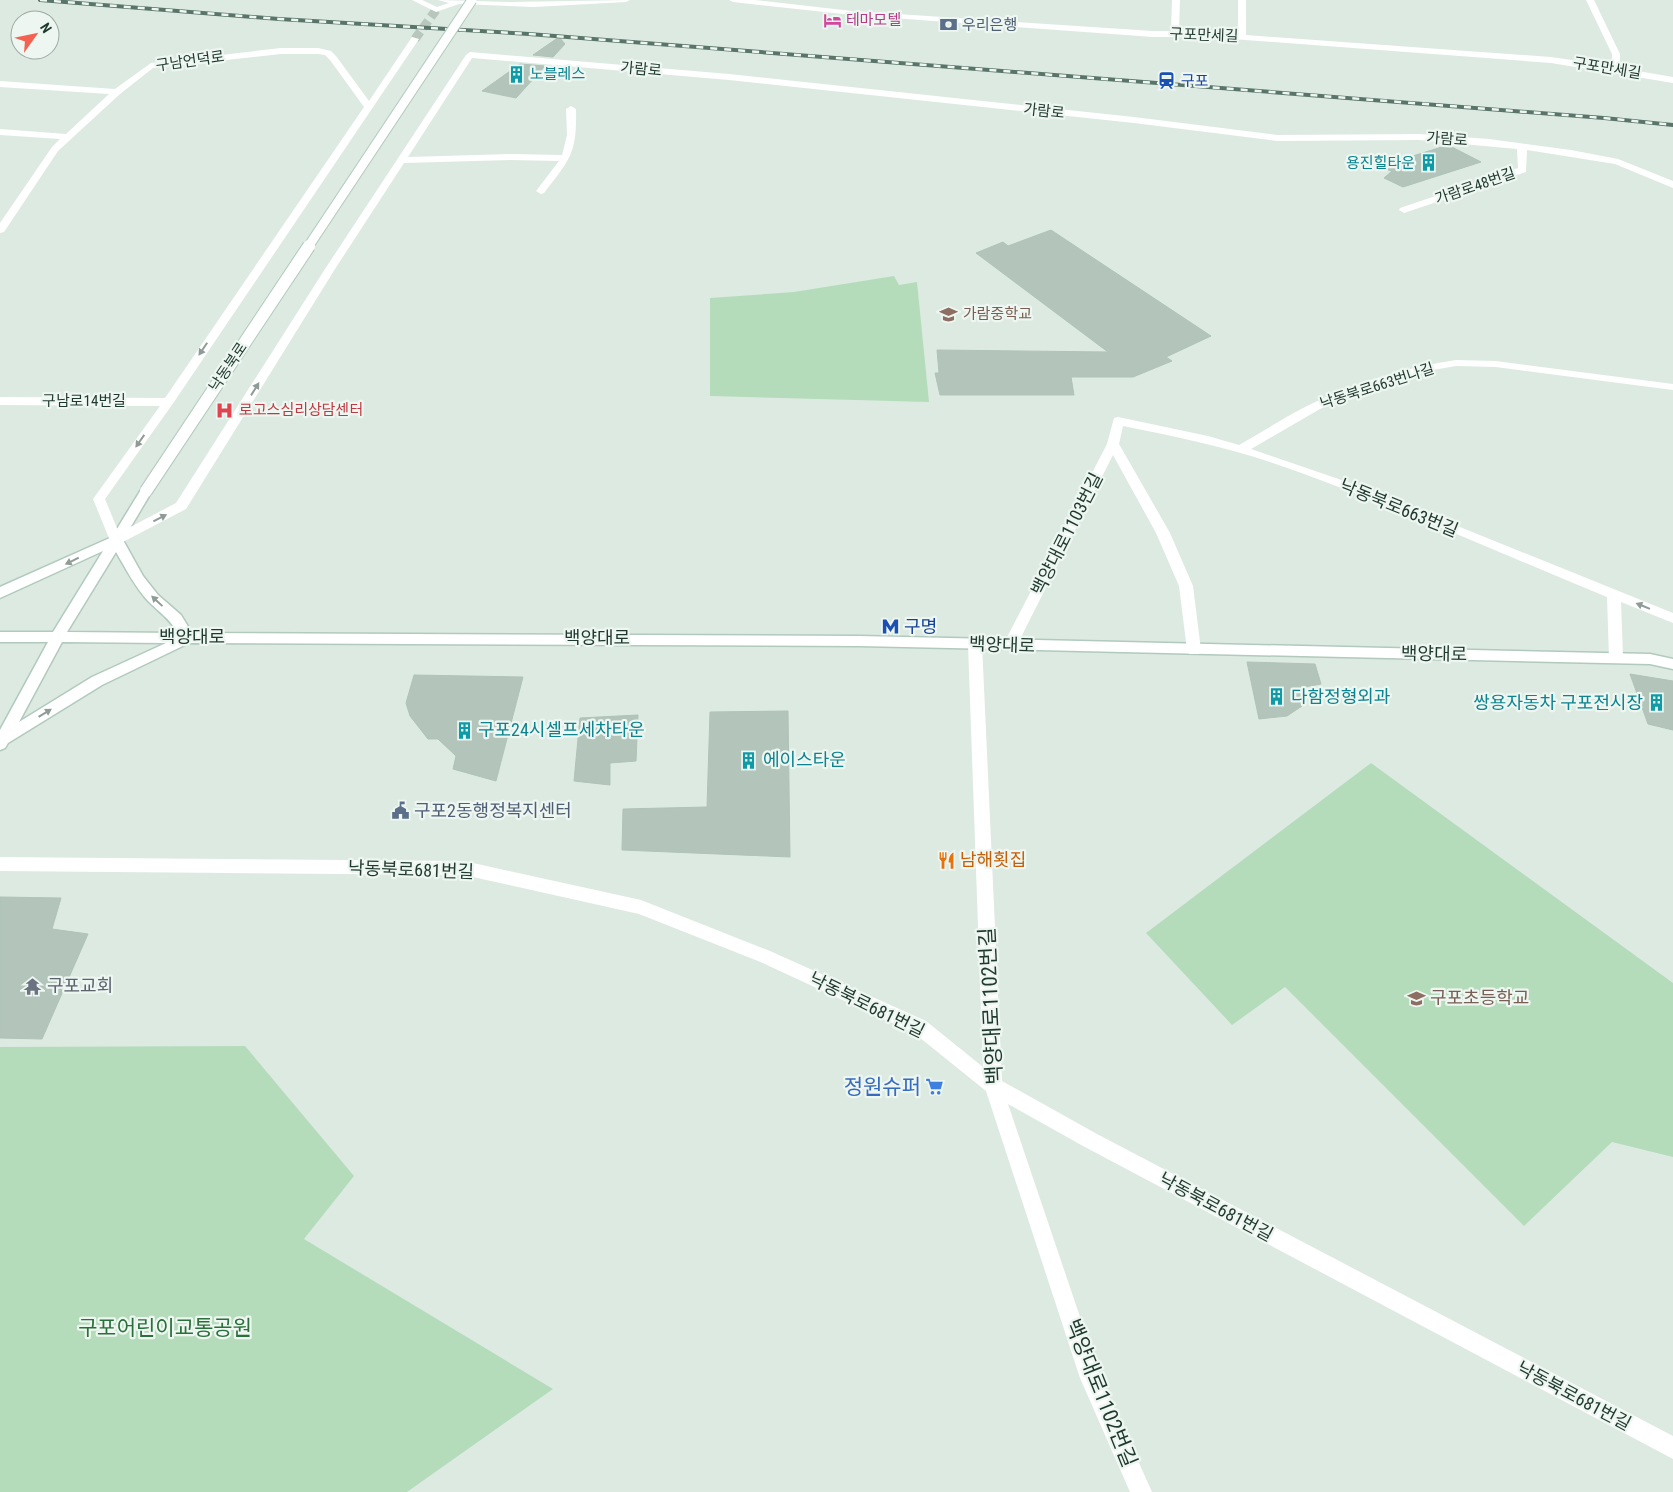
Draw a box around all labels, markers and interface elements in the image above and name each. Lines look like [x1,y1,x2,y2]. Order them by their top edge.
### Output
north arrow [10,10,60,60]
hotel icon: 테마모텔 [822,10,842,30]
place label: 테마모텔 [846,11,901,29]
bank icon: 우리은행 [938,15,958,35]
place label: 우리은행 [962,16,1017,34]
text: N [37,20,55,36]
street label: 구포만세길 [1169,25,1239,45]
street label: 구남언덕로 [155,47,225,75]
street label: 구포만세길 [1572,54,1642,82]
street label: 가람로 [620,58,662,80]
building icon: 노블레스 [506,64,526,84]
place label: 노블레스 [530,65,585,83]
station icon: 구포 [1157,71,1177,91]
place label: 구포 [1181,72,1209,90]
street label: 가람로 [1022,100,1066,122]
street label: 가람로 [1426,129,1468,149]
building icon: 용진힐타운 [1419,153,1439,173]
place label: 용진힐타운 [1346,154,1415,172]
street label: 가람로48번길 [1432,164,1518,208]
school or university icon: 가람중학교 [939,304,959,324]
place label: 가람중학교 [963,305,1032,323]
street label: 낙동북로 [205,339,251,395]
one-way arrow [199,342,208,356]
street label: 낙동북로663번나길 [1318,359,1436,413]
one-way arrow [250,383,259,396]
street label: 구남로14번길 [42,392,126,410]
hospital icon: 로고스심리상담센터 [215,400,235,420]
place label: 로고스심리상담센터 [239,401,363,419]
one-way arrow [135,435,145,448]
street label: 백양대로1103번길 [1027,469,1107,599]
street label: 낙동북로663번길 [1337,474,1462,541]
one-way arrow [152,514,167,522]
one-way arrow [65,557,79,565]
one-way arrow [151,595,163,607]
one-way arrow [1636,602,1650,610]
place label: 구명 [904,616,937,637]
metro station icon: 구명 [880,617,900,637]
street label: 백양대로 [159,626,225,647]
street label: 백양대로 [564,627,630,648]
street label: 백양대로 [969,633,1035,656]
street label: 백양대로 [1401,642,1467,665]
place label: 다함정형외과 [1291,686,1391,707]
building icon: 다함정형외과 [1267,687,1287,707]
place label: 쌍용자동차 구포전시장 [1473,692,1643,713]
building icon: 쌍용자동차 구포전시장 [1647,693,1667,713]
one-way arrow [39,709,52,718]
place label: 구포24시셀프세차타운 [478,719,645,740]
building icon: 구포24시셀프세차타운 [454,720,474,740]
place label: 에이스타운 [763,749,846,770]
building icon: 에이스타운 [739,750,759,770]
place label: 구포2동행정복지센터 [414,800,572,821]
public building icon: 구포2동행정복지센터 [390,801,410,821]
place label: 남해횟집 [960,849,1026,870]
restaurant icon: 남해횟집 [936,850,956,870]
street label: 낙동북로681번길 [348,857,474,882]
street label: 백양대로1102번길 [975,927,1007,1085]
street label: 낙동북로681번길 [806,967,928,1042]
place label: 구포교회 [47,975,113,996]
temple icon: 구포교회 [23,976,43,996]
place label: 구포초등학교 [1430,987,1529,1008]
school or university icon: 구포초등학교 [1406,988,1426,1008]
place label: 정원슈퍼 [844,1075,921,1099]
supermarket icon: 정원슈퍼 [925,1077,945,1097]
street label: 낙동북로681번길 [1156,1168,1277,1245]
park label: 구포어린이교통공원 [78,1316,252,1340]
street label: 백양대로1102번길 [1060,1316,1142,1470]
street label: 낙동북로681번길 [1514,1357,1635,1434]

